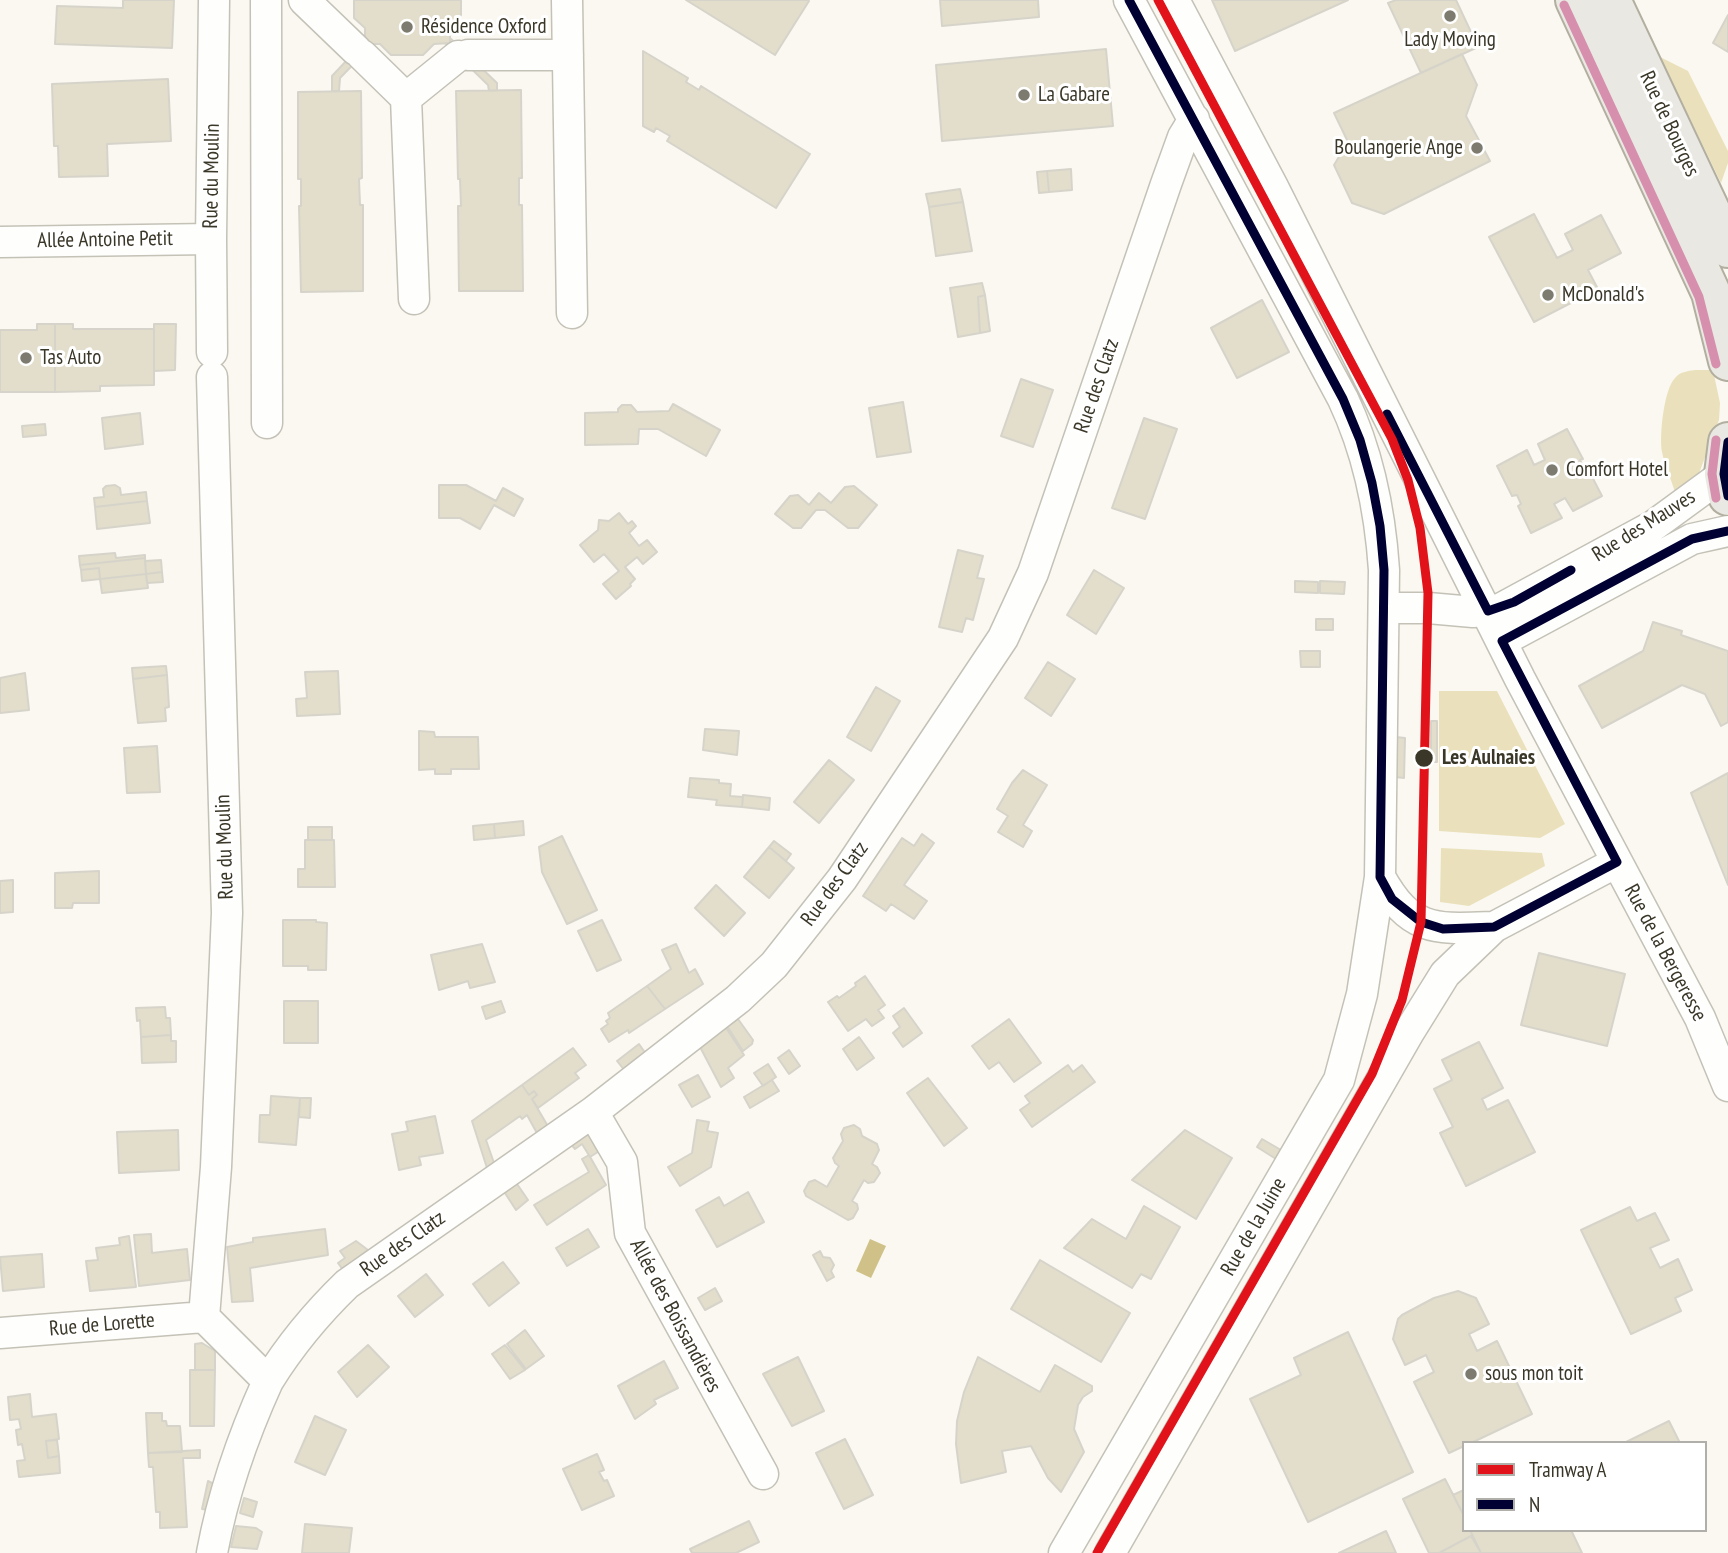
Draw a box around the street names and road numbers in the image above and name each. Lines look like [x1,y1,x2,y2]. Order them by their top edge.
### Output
street label: Rue de Bourges [1634,67,1704,181]
street label: Rue du Moulin [198,123,226,229]
street label: Allée Antoine Petit [37,226,173,254]
street label: Rue des Clatz [1069,336,1125,436]
street label: Rue des Mauves [1588,484,1700,568]
street label: Rue du Moulin [211,794,239,900]
street label: Rue des Clatz [796,837,874,931]
street label: Rue de la Bergeresse [1618,880,1712,1026]
street label: Rue de la Juine [1216,1174,1292,1280]
street label: Rue des Clatz [356,1206,450,1282]
street label: Allée des Boissandières [624,1235,726,1397]
street label: Rue de Lorette [48,1308,156,1342]

